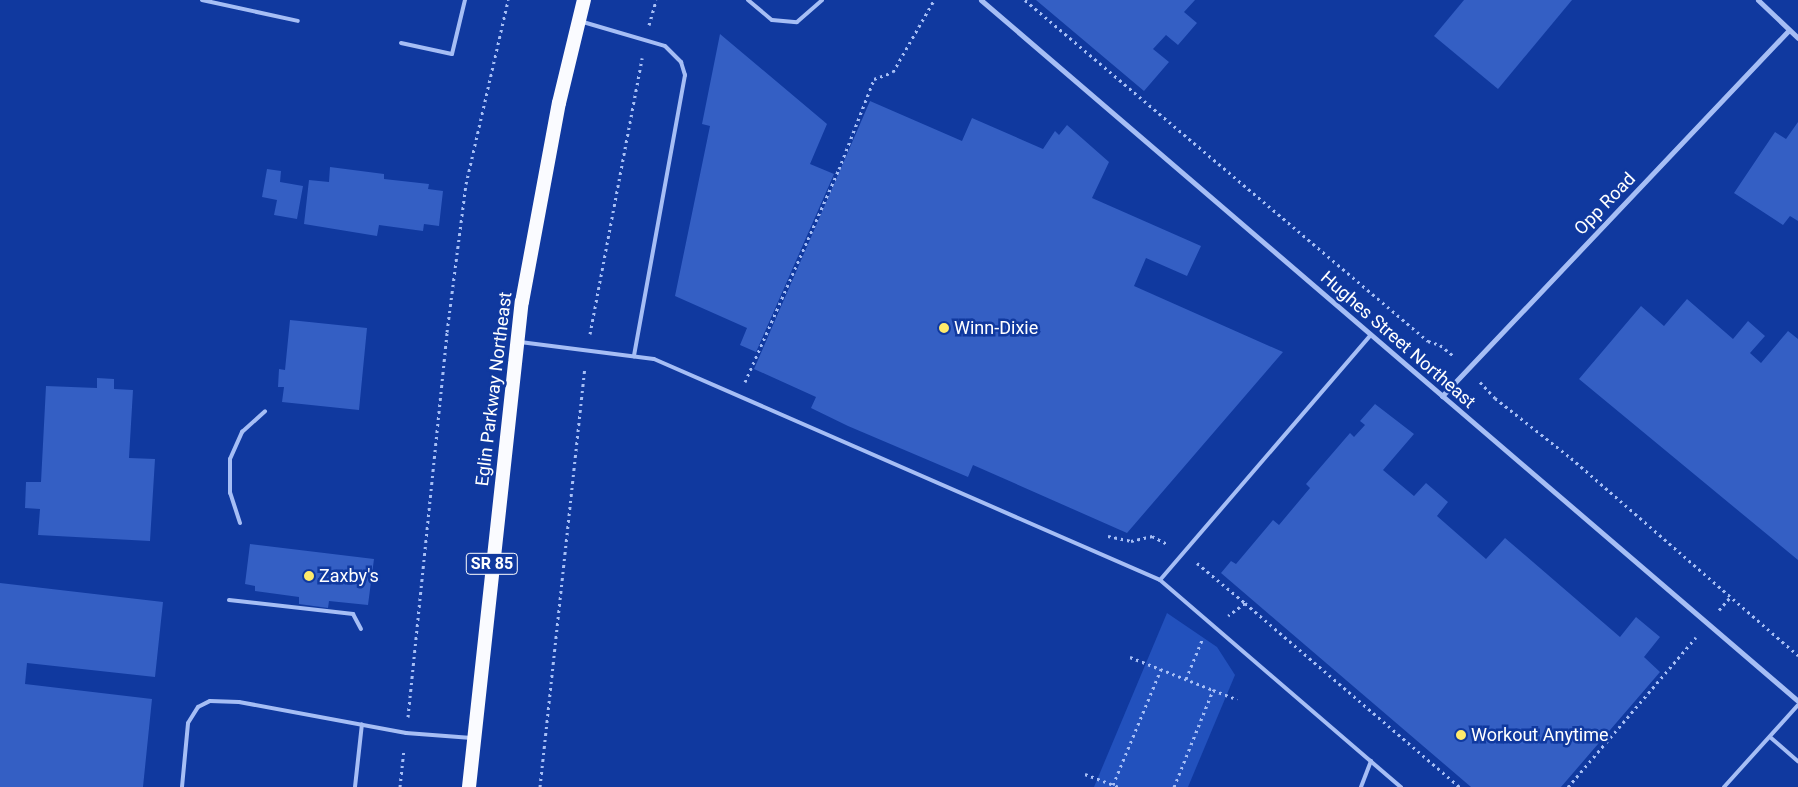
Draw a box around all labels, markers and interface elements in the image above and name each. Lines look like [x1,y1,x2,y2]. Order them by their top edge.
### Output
street label: Opp Road [1570,168,1640,240]
street label: Hughes Street Northeast [1316,267,1480,413]
street label: Eglin Parkway Northeast [471,291,517,487]
place label: Winn-Dixie [954,317,1038,339]
marker: Winn-Dixie [938,322,950,334]
road number: SR 85 [466,550,518,578]
place label: Zaxby's [319,565,379,587]
marker: Zaxby's [303,570,315,582]
place label: Workout Anytime [1471,724,1609,746]
marker: Workout Anytime [1455,729,1467,741]

